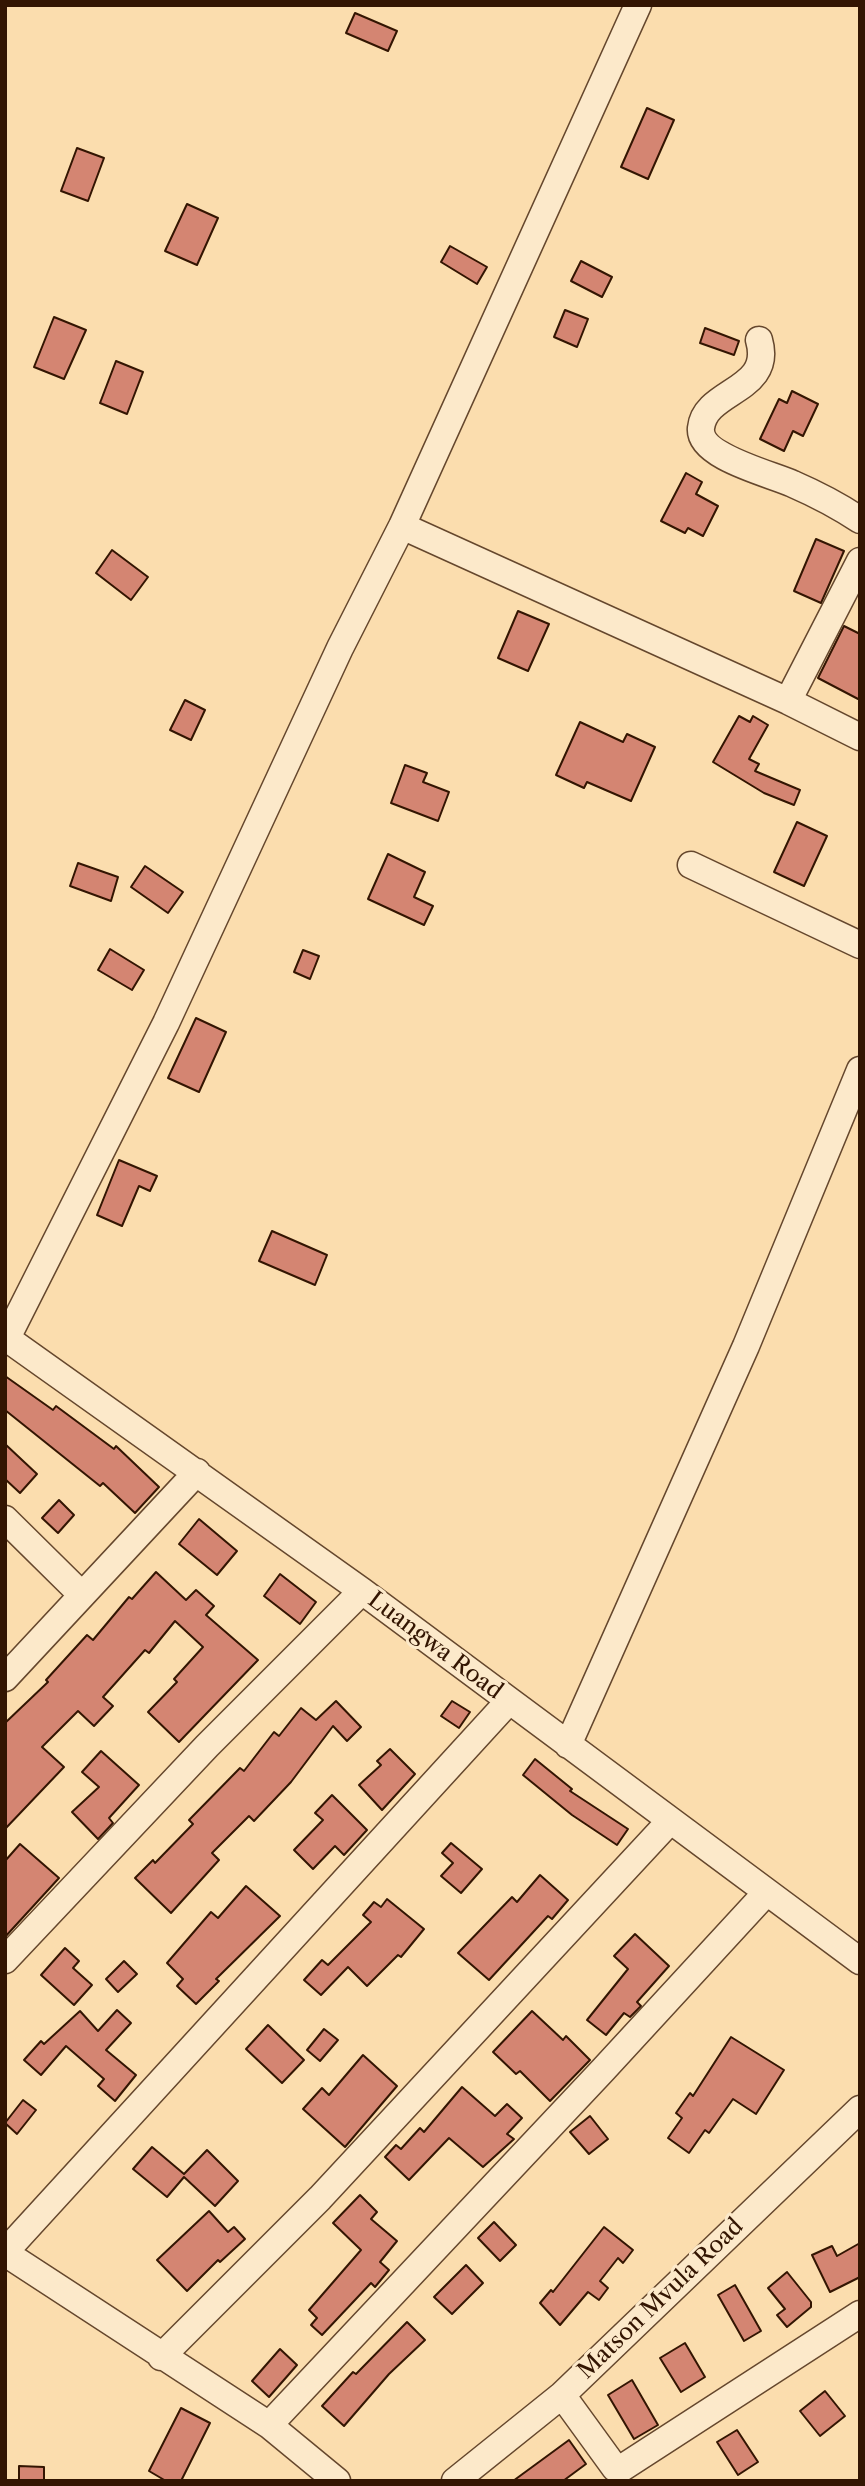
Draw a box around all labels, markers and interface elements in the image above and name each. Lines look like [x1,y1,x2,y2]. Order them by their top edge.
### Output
street label: Luangwa Road [362,1586,508,1706]
street label: Matson Mvula Road [573,2213,749,2385]

